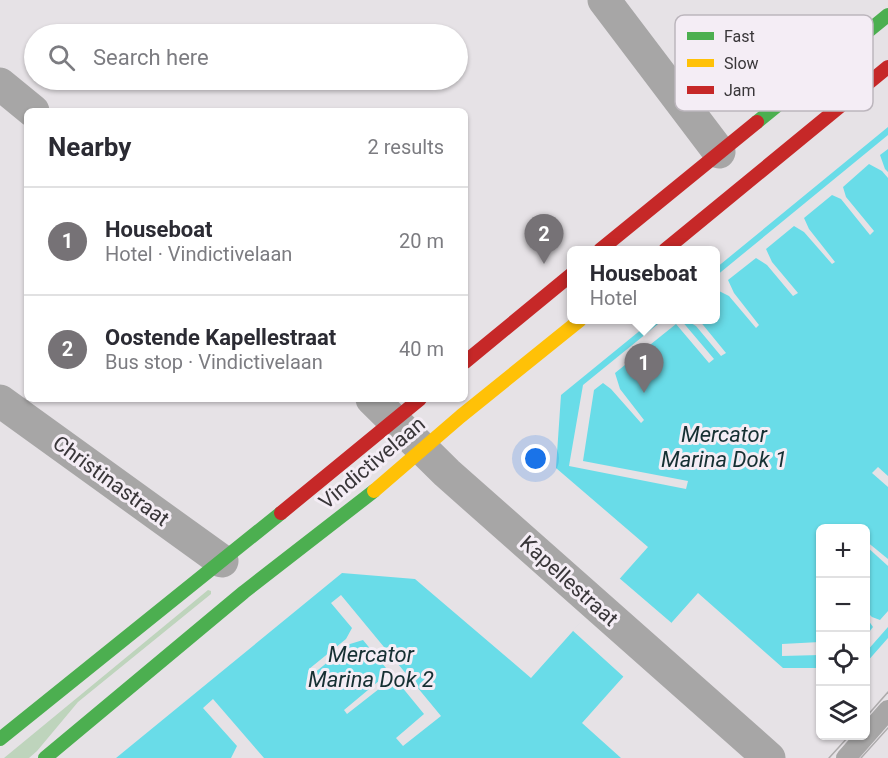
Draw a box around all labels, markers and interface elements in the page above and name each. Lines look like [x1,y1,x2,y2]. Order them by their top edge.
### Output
legend [675,15,873,111]
search box [24,24,468,90]
text: Fast [724,27,755,46]
icon: search [45,41,78,74]
text: Search here [93,45,209,70]
text: Slow [724,54,759,73]
text: Jam [724,81,756,100]
text: Nearby [48,132,131,162]
text: 2 results [368,135,444,159]
pin: 2 [524,214,564,264]
text: Houseboat [105,217,212,242]
text: 1 [62,229,73,253]
text: 20 m [399,229,444,253]
text: Hotel · Vindictivelaan [105,242,292,266]
popup [567,246,720,324]
text: Houseboat [590,261,697,286]
text: Hotel [590,286,637,310]
text: Oostende Kapellestraat [105,325,336,350]
text: 2 [62,337,73,361]
text: 40 m [399,337,444,361]
pin: 1 [624,344,664,393]
text: Bus stop · Vindictivelaan [105,350,323,374]
street label: Vindictivelaan [314,412,430,514]
water label: Mercator Marina Dok 1 [661,422,787,472]
street label: Christinastraat [48,431,174,531]
your location [521,444,550,473]
map controls [816,524,870,740]
button: + [816,524,870,578]
street label: Kapellestraat [515,531,623,631]
button: − [816,578,870,632]
button: locate [816,632,870,686]
water label: Mercator Marina Dok 2 [308,642,434,692]
button: layers [816,686,870,740]

